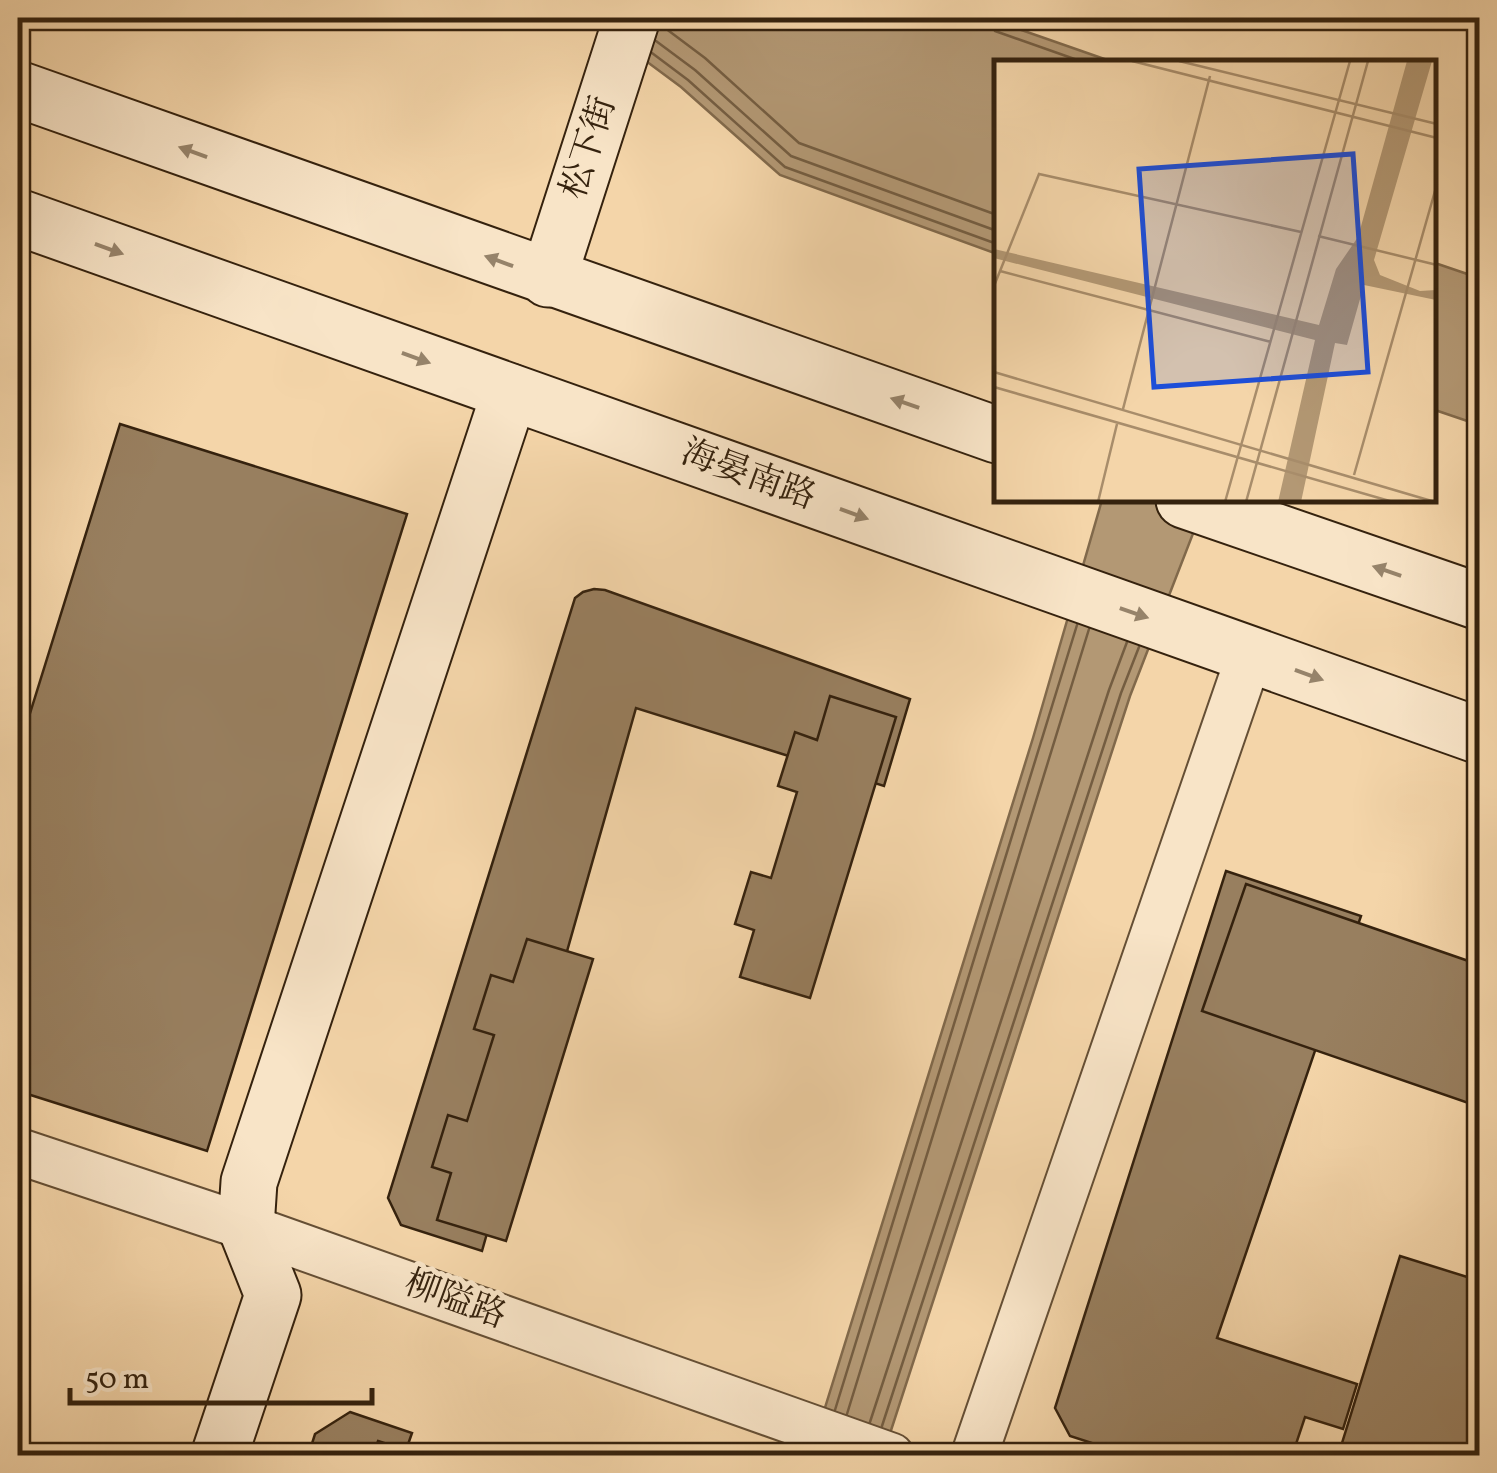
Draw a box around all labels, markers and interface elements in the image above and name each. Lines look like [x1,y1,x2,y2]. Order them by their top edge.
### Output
inset map [994,60,1437,502]
street label: 松下街 [551,91,629,205]
one-way arrow [177,144,207,159]
one-way arrow [95,242,125,257]
one-way arrow [483,253,513,268]
one-way arrow [401,351,431,366]
one-way arrow [889,395,919,410]
street label: 海晏南路 [674,430,822,522]
one-way arrow [839,507,869,522]
one-way arrow [1372,562,1402,577]
one-way arrow [1119,606,1149,621]
one-way arrow [1295,669,1325,684]
street label: 柳隘路 [397,1260,513,1342]
scale bar [70,1343,372,1405]
text: 50 m [85,1359,149,1401]

